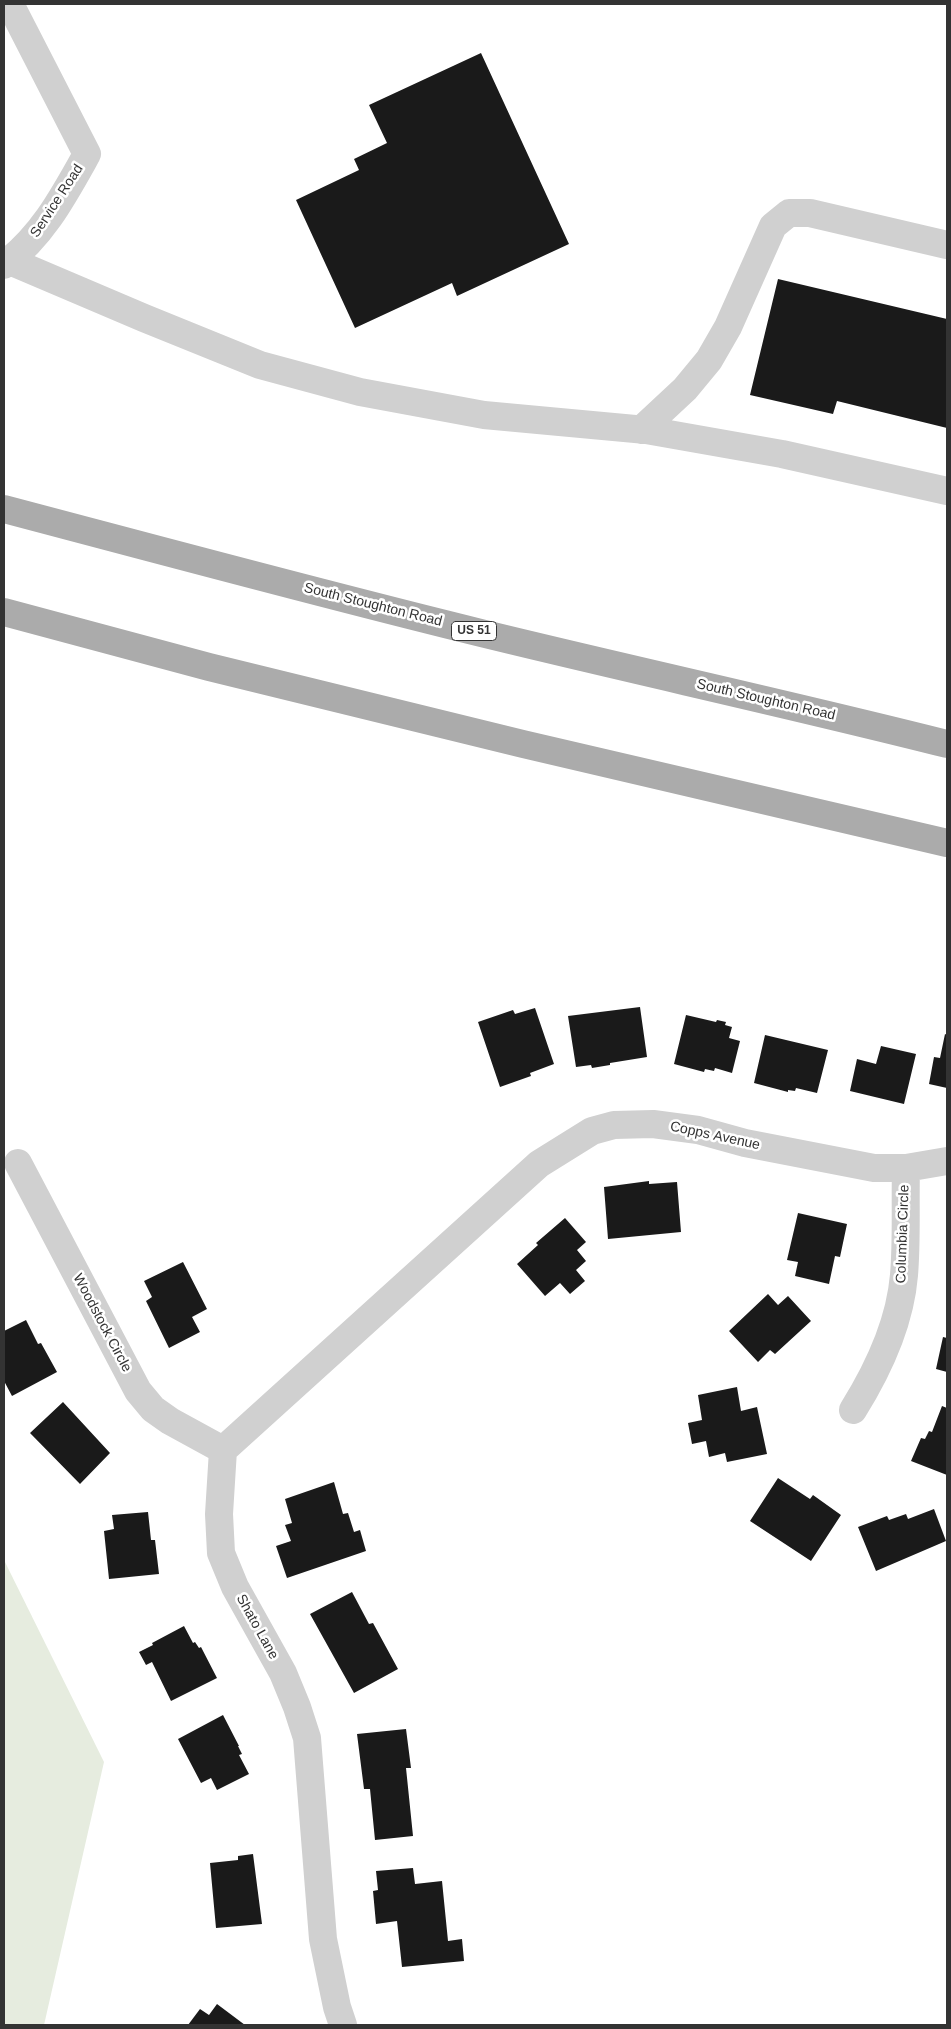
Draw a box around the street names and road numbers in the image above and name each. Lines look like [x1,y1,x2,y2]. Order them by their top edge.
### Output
street label: Service Road [27,161,87,241]
street label: South Stoughton Road [302,580,444,630]
road number: US 51 [452,622,496,640]
street label: South Stoughton Road [695,676,837,724]
street label: Copps Avenue [668,1118,762,1154]
street label: Columbia Circle [893,1184,913,1284]
street label: Woodstock Circle [69,1271,135,1375]
street label: Shato Lane [232,1592,282,1662]

